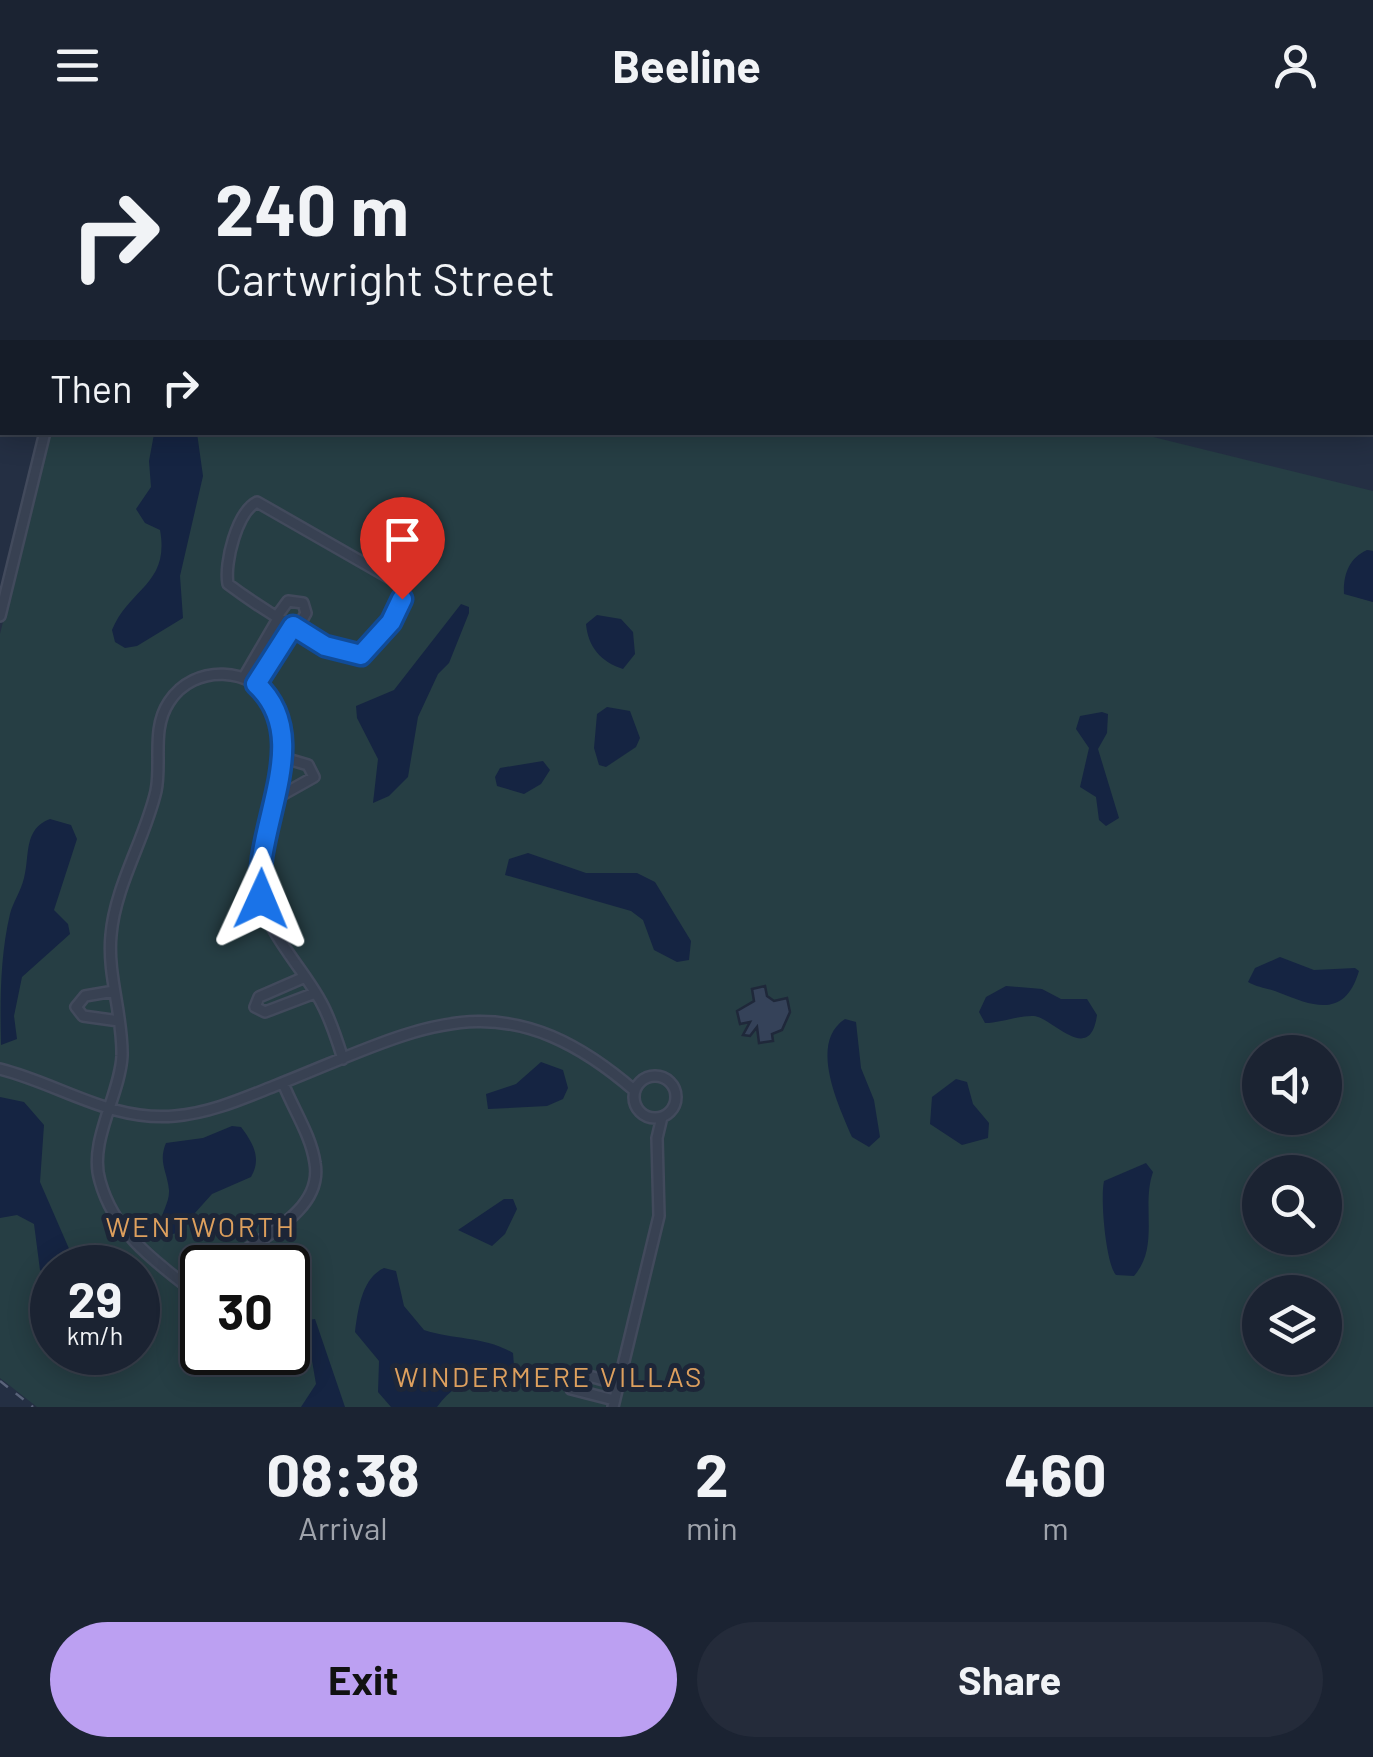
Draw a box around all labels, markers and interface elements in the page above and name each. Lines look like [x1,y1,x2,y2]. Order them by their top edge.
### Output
icon: menu [50,38,105,93]
text: Beeline [612,38,761,92]
icon: person [1268,38,1323,93]
text: 240 m [215,166,409,250]
icon: right [50,170,180,300]
text: Cartwright Street [215,251,555,305]
icon: right [153,360,208,415]
text: Then [50,365,133,411]
pin [360,497,445,600]
icon: arrive [375,512,430,567]
position arrow [209,847,313,951]
map controls [1242,1035,1342,1375]
button: sound [1242,1035,1342,1135]
button: search [1242,1155,1342,1255]
district label: WENTWORTH [105,1209,297,1243]
speed limit sign: 30 [180,1245,310,1375]
text: 29 [68,1268,122,1328]
button: layers [1242,1275,1342,1375]
text: km/h [67,1320,123,1350]
district label: WINDERMERE VILLAS [394,1359,704,1393]
text: 08:38 [266,1437,420,1509]
text: 2 [695,1437,729,1509]
text: 460 [1004,1437,1107,1509]
text: Arrival [298,1508,388,1546]
text: min [686,1508,738,1546]
text: m [1042,1508,1069,1546]
button: Exit [50,1622,677,1737]
button: Share [697,1622,1323,1737]

